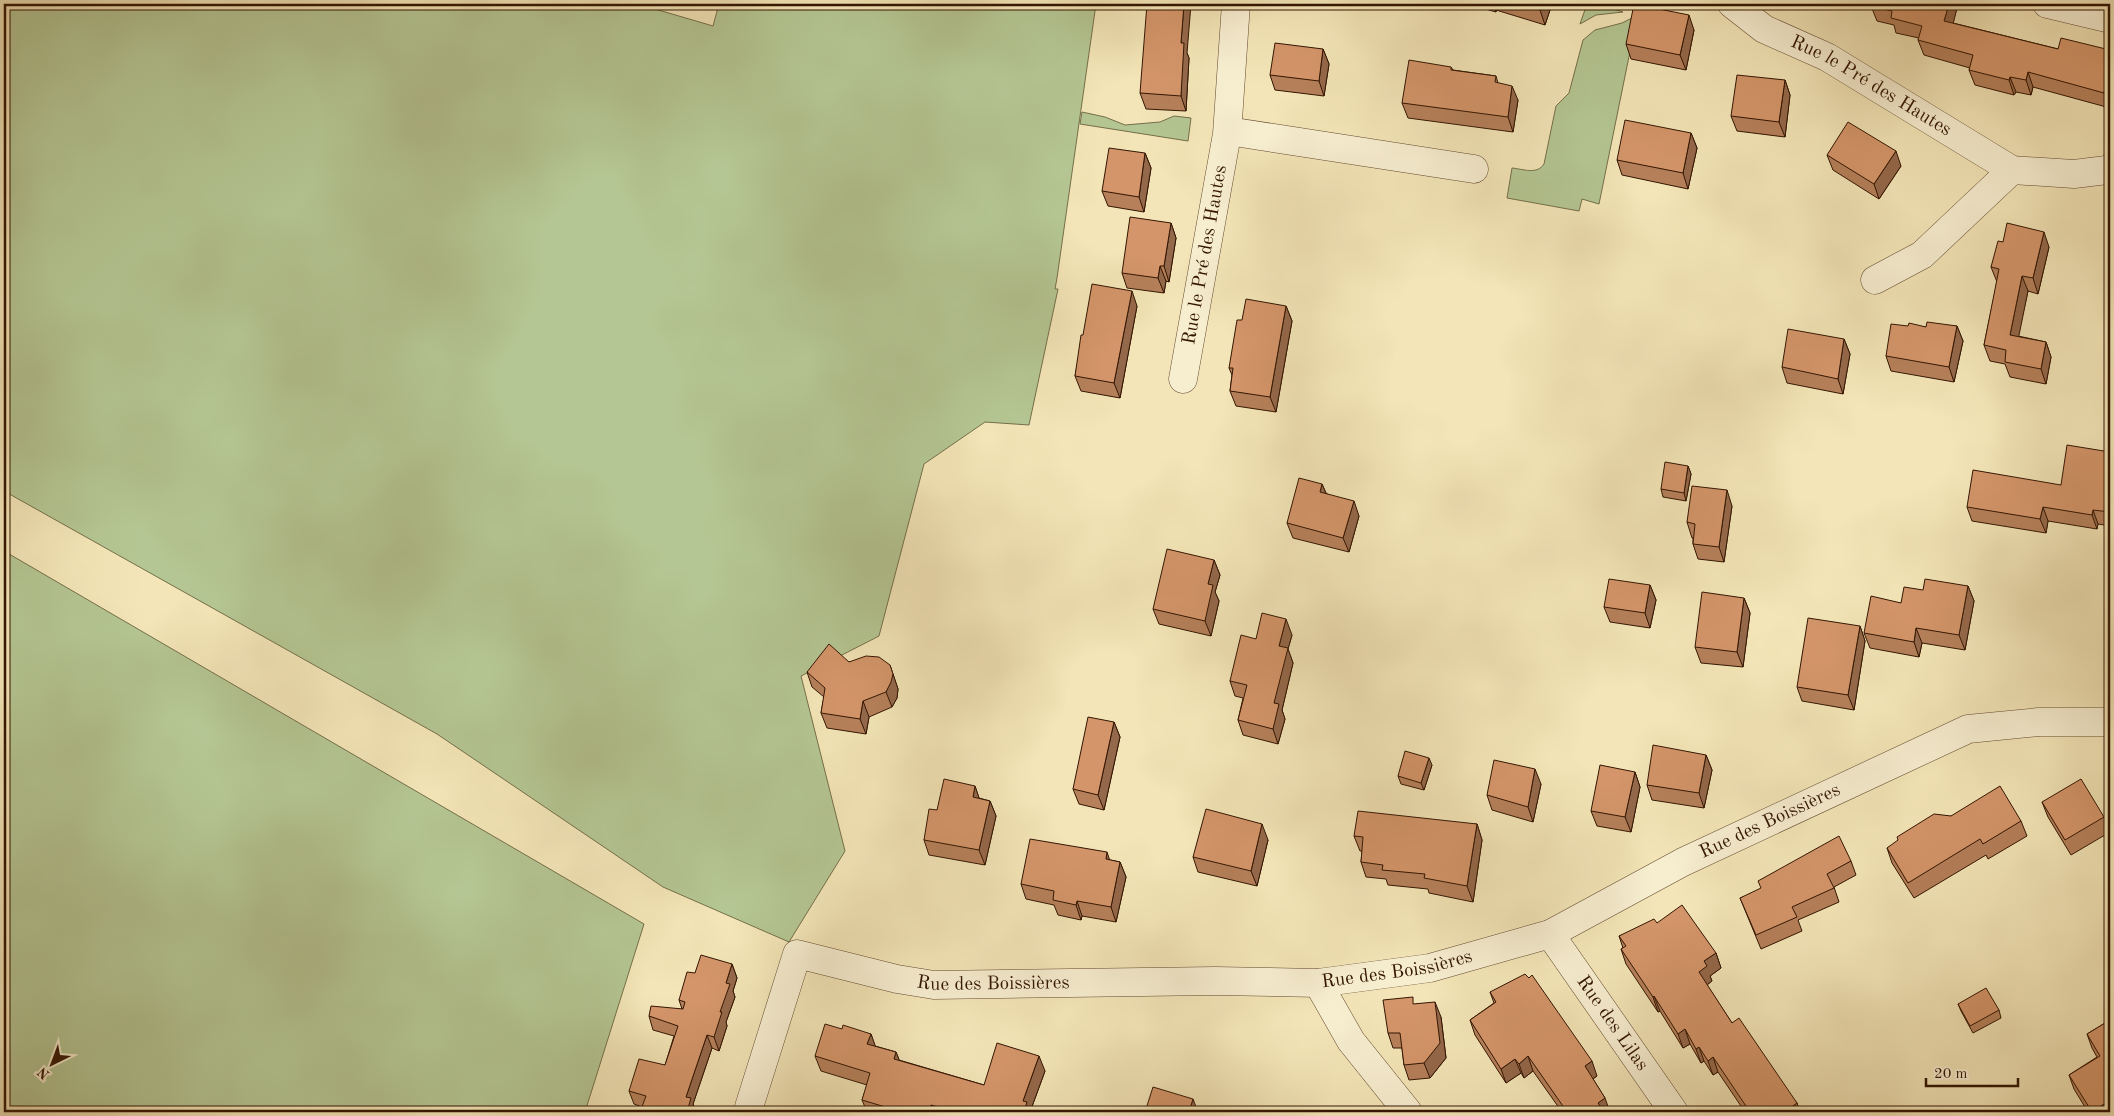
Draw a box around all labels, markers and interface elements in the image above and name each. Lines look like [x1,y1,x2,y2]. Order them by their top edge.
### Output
street label: Rue le Pré des Hautes [1788,33,1954,140]
street label: Rue le Pré des Hautes [1180,164,1231,346]
street label: Rue des Boissières [1697,780,1843,862]
street label: Rue des Boissières [1320,947,1474,992]
street label: Rue des Boissières [915,973,1070,995]
street label: Rue des Lilas [1573,973,1652,1074]
north arrow [28,1038,78,1088]
scale bar [1926,1056,2019,1088]
text: N [35,1064,53,1082]
text: 20 m [1934,1067,1968,1082]

